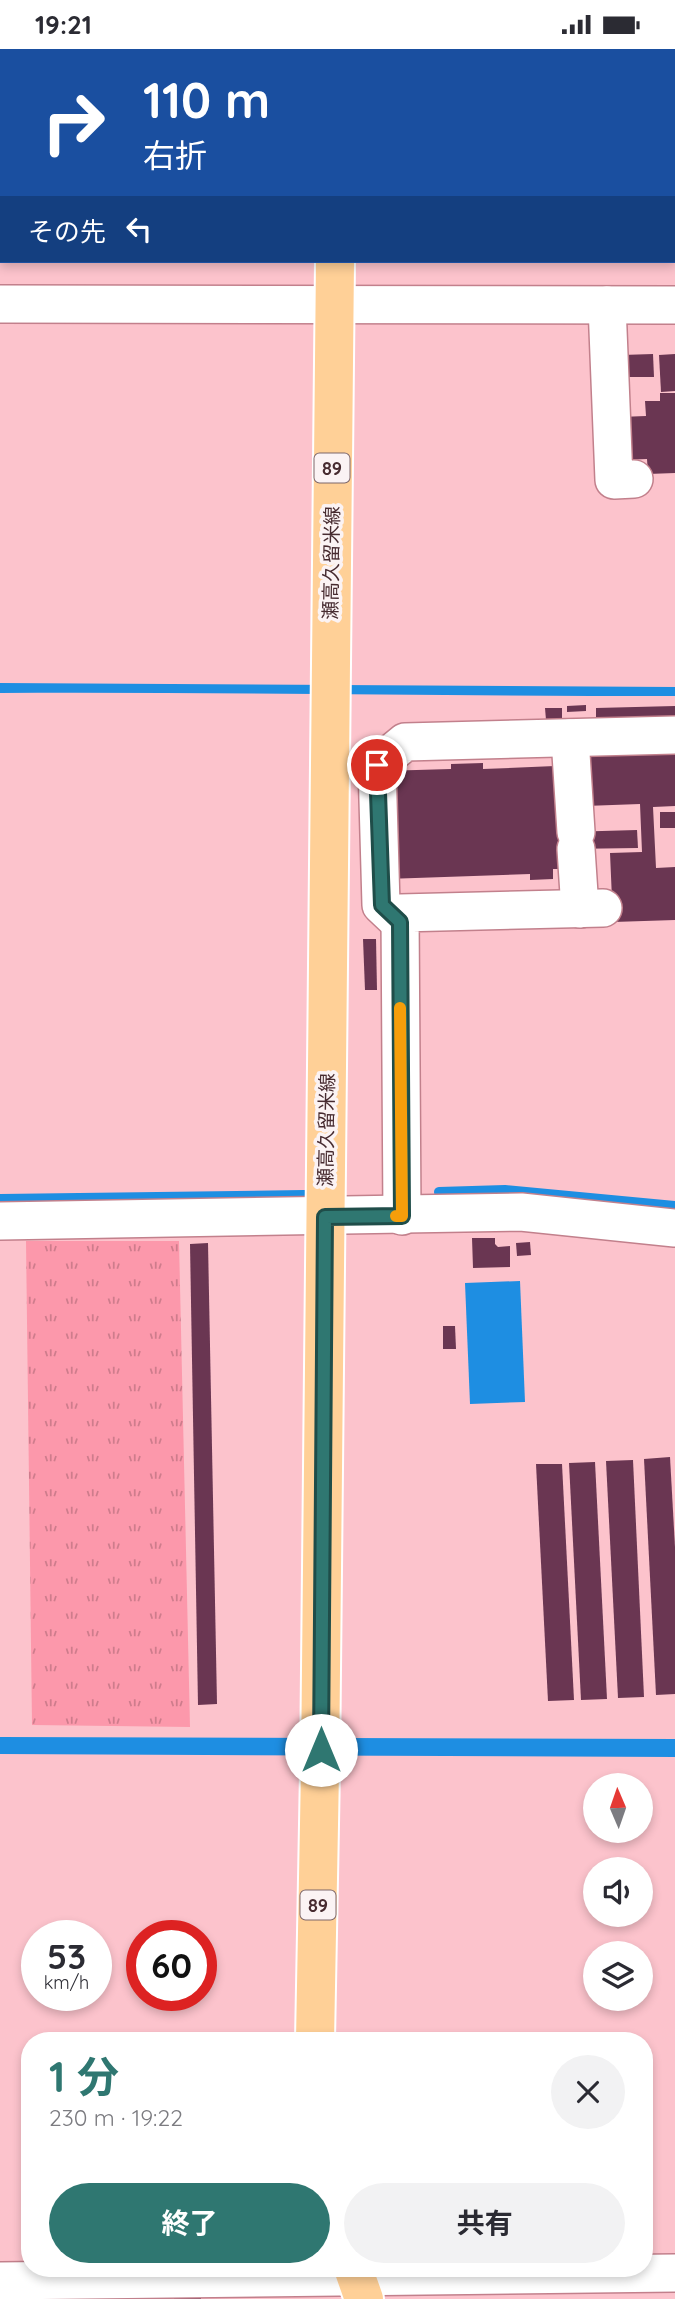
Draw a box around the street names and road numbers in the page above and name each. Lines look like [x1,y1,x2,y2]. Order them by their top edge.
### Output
road number: 89 [314,453,350,482]
street label: 瀬高久留米線 [318,506,344,620]
street label: 瀬高久留米線 [313,1073,339,1187]
road number: 89 [300,1891,336,1919]

